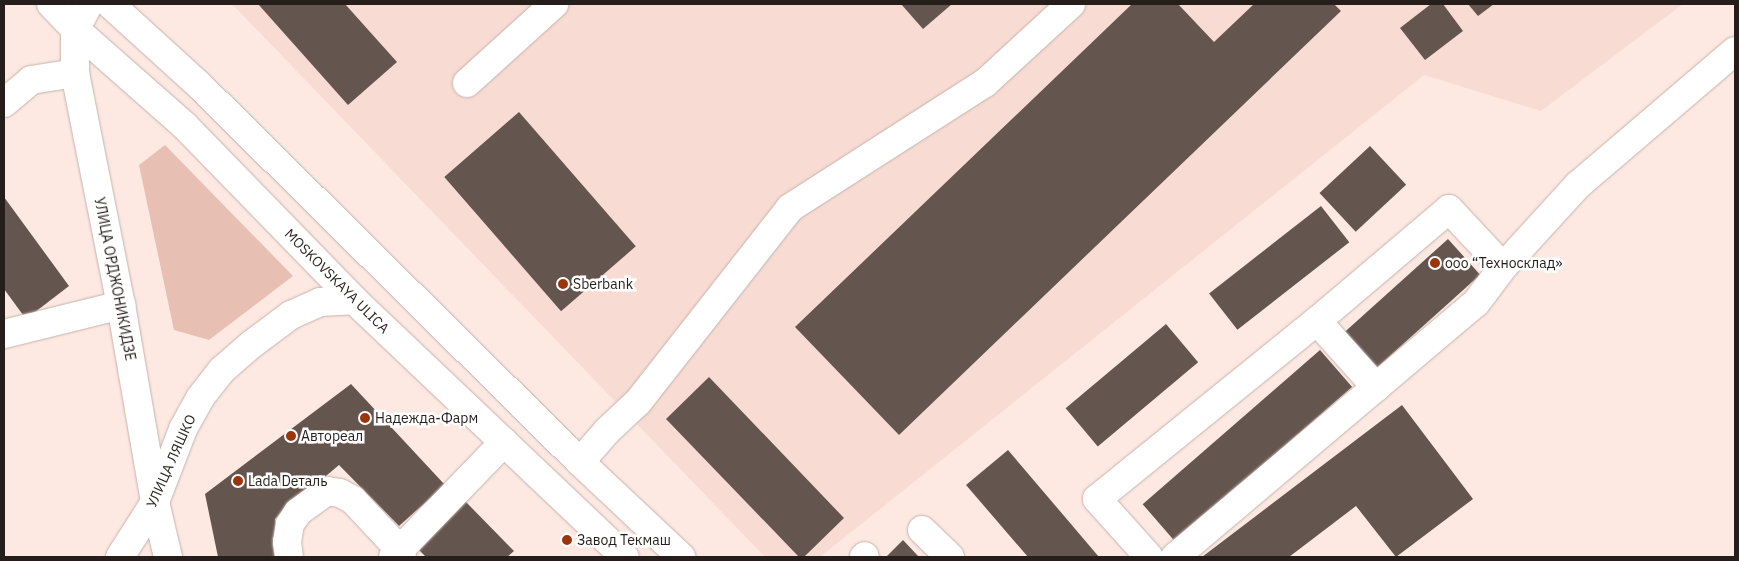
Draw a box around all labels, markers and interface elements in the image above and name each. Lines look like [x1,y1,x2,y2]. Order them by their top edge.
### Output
street label: УЛИЦА ОРДЖОНИКИДЗЕ [91,196,139,362]
street label: MOSKOVSKAYA ULICA [281,225,393,337]
place label: ооо “Техносклад» [1445,255,1563,271]
marker: ооо “Техносклад» [1429,257,1441,269]
place label: Sberbank [573,276,633,292]
marker: Sberbank [557,278,569,290]
place label: Надежда-Фарм [375,410,478,426]
street label: УЛИЦА ЛЯШКО [143,412,199,510]
marker: Надежда-Фарм [359,412,371,424]
place label: Автореал [301,428,363,444]
marker: Автореал [285,430,297,442]
place label: Lada Dеталь [248,473,328,489]
marker: Lada Dеталь [232,475,244,487]
place label: Завод Текмаш [577,532,671,548]
marker: Завод Текмаш [561,534,573,546]

